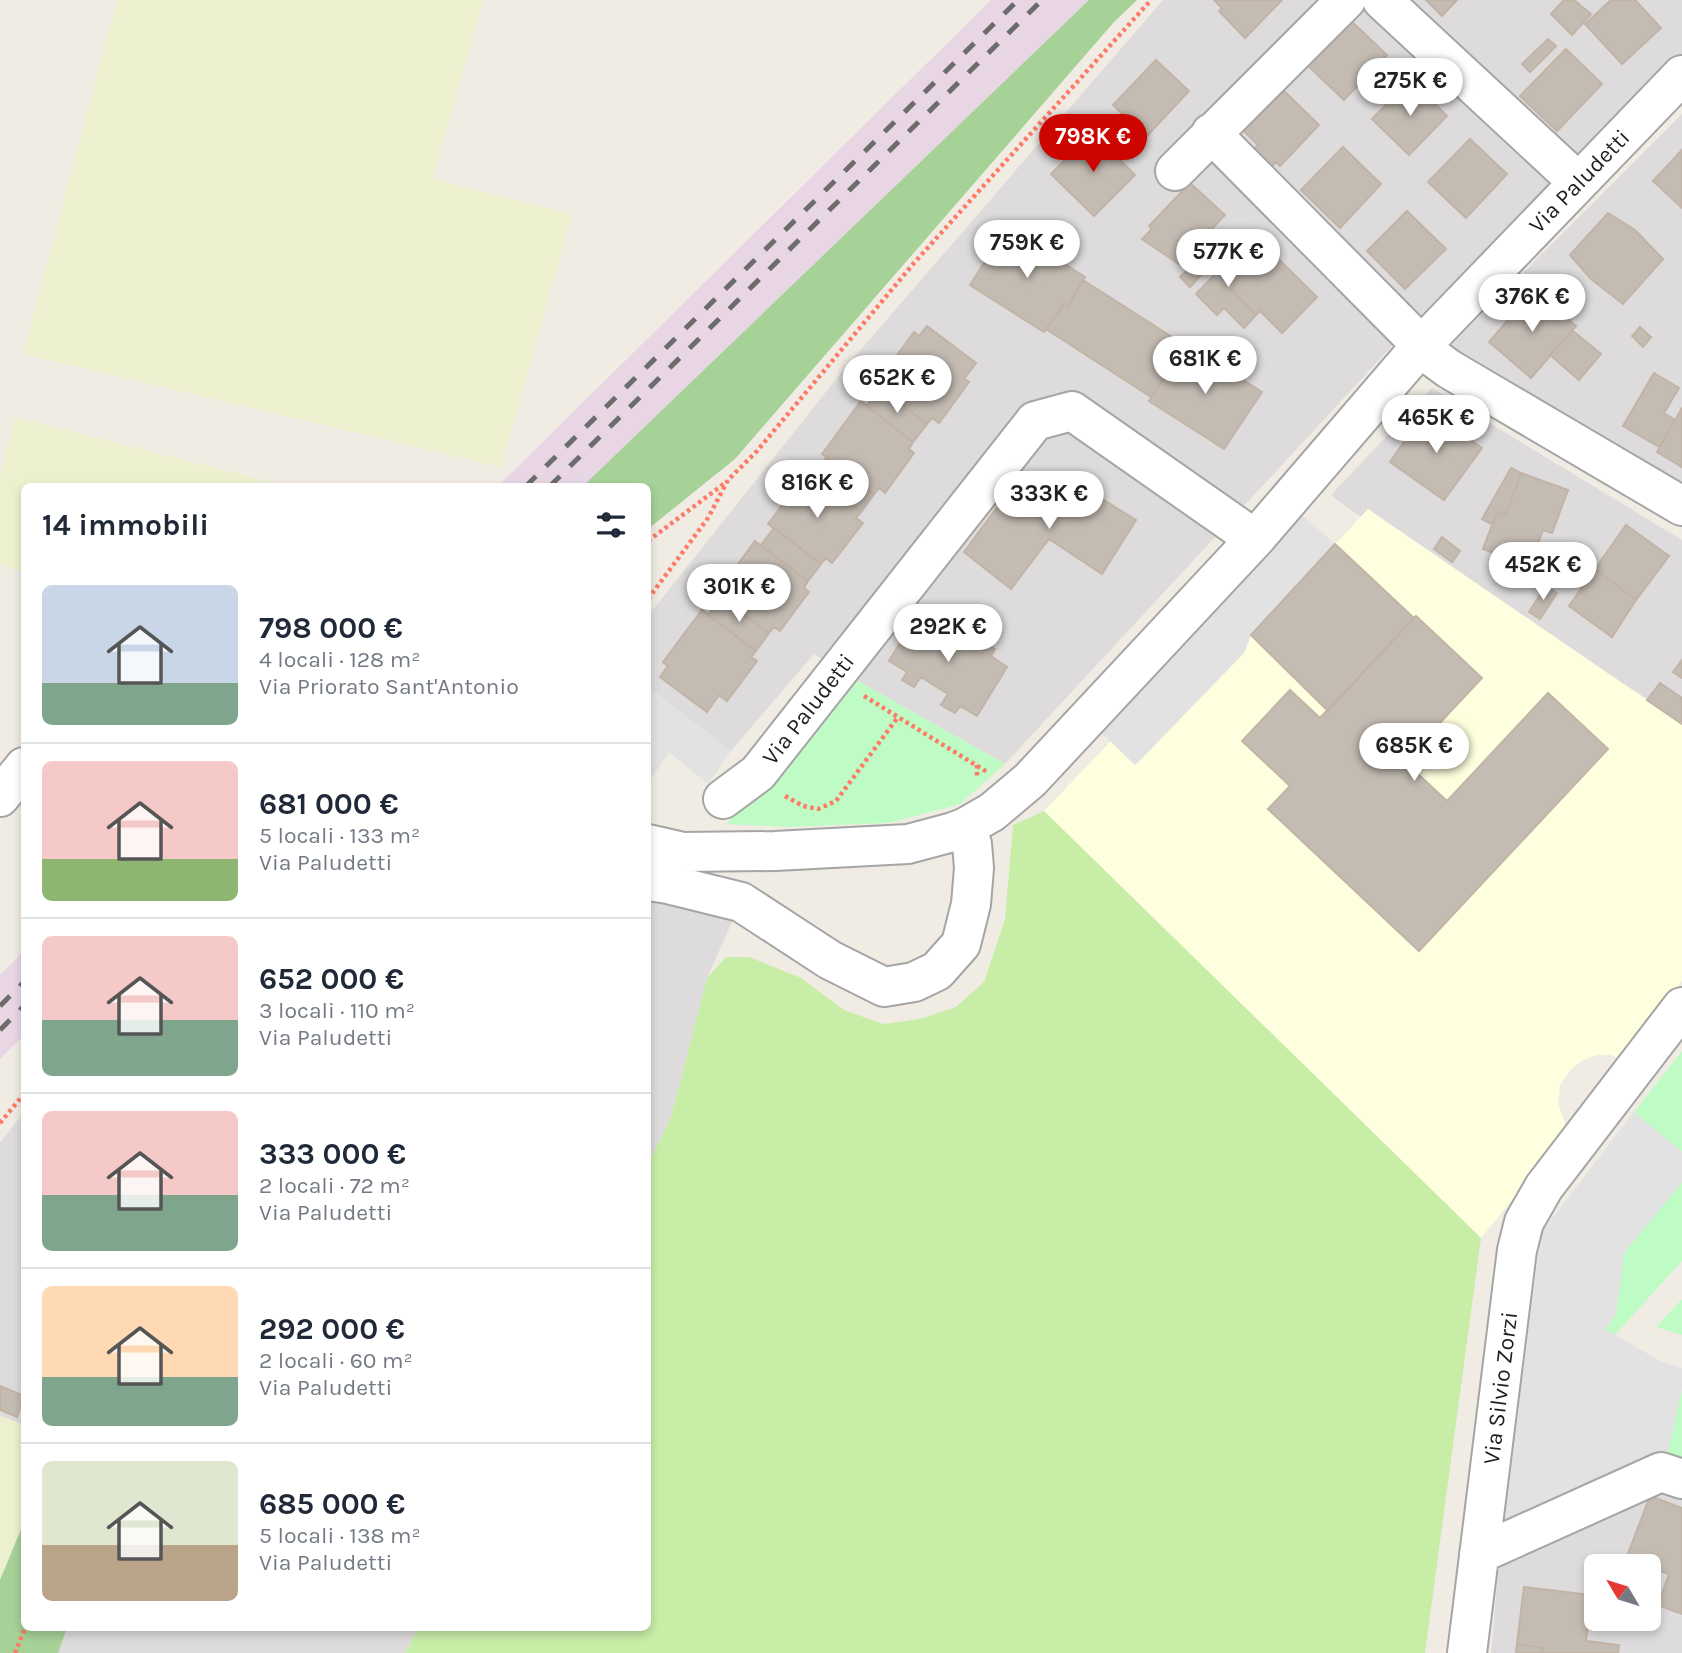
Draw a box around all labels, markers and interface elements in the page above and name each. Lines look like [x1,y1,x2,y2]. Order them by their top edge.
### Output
pin: 275K € [1353,58,1467,118]
text: 275K € [1373,67,1447,94]
pin: 798K € [1036,114,1150,174]
text: 798K € [1055,123,1131,150]
street label: Via Paludetti [1523,124,1635,239]
pin: 759K € [970,220,1084,280]
text: 759K € [990,229,1064,256]
pin: 577K € [1171,230,1285,289]
text: 577K € [1192,238,1264,265]
pin: 376K € [1475,274,1589,334]
text: 376K € [1494,283,1570,310]
pin: 681K € [1148,336,1262,396]
text: 681K € [1169,345,1241,372]
pin: 652K € [840,356,954,415]
text: 652K € [859,364,935,391]
pin: 465K € [1379,396,1493,455]
text: 465K € [1398,404,1474,431]
pin: 816K € [760,461,874,520]
text: 816K € [781,469,853,496]
pin: 333K € [992,472,1106,531]
text: 333K € [1010,480,1088,507]
icon: filters [592,506,630,544]
text: 14 immobili [42,507,209,543]
pin: 452K € [1486,542,1600,602]
text: 452K € [1505,551,1581,578]
pin: 301K € [682,564,796,624]
text: 301K € [703,573,775,600]
pin: 292K € [891,604,1005,664]
text: 798 000 € [259,610,403,646]
icon: home [98,613,182,697]
text: 292K € [909,613,987,640]
text: 4 locali · 128 m² [259,646,420,673]
street label: Via Paludetti [757,648,860,770]
text: Via Priorato Sant'Antonio [259,673,519,700]
pin: 685K € [1357,724,1471,783]
text: 685K € [1375,732,1453,759]
text: 681 000 € [259,786,398,822]
icon: home [98,789,182,873]
text: 5 locali · 133 m² [259,822,420,849]
text: Via Paludetti [259,849,392,876]
text: 652 000 € [259,961,404,997]
icon: home [98,964,182,1048]
text: 3 locali · 110 m² [259,997,415,1024]
text: Via Paludetti [259,1024,392,1051]
text: 333 000 € [259,1136,406,1172]
icon: home [98,1139,182,1223]
text: 2 locali · 72 m² [259,1172,410,1199]
text: Via Paludetti [259,1199,392,1226]
street label: Via Silvio Zorzi [1478,1310,1523,1466]
text: 292 000 € [259,1311,405,1347]
icon: home [98,1314,182,1398]
text: 2 locali · 60 m² [259,1347,413,1374]
text: Via Paludetti [259,1374,392,1401]
text: 685 000 € [259,1486,405,1522]
icon: home [98,1489,182,1573]
text: 5 locali · 138 m² [259,1522,421,1549]
text: Via Paludetti [259,1549,392,1576]
north arrow [1584,1554,1661,1631]
map controls [1584,1554,1661,1631]

